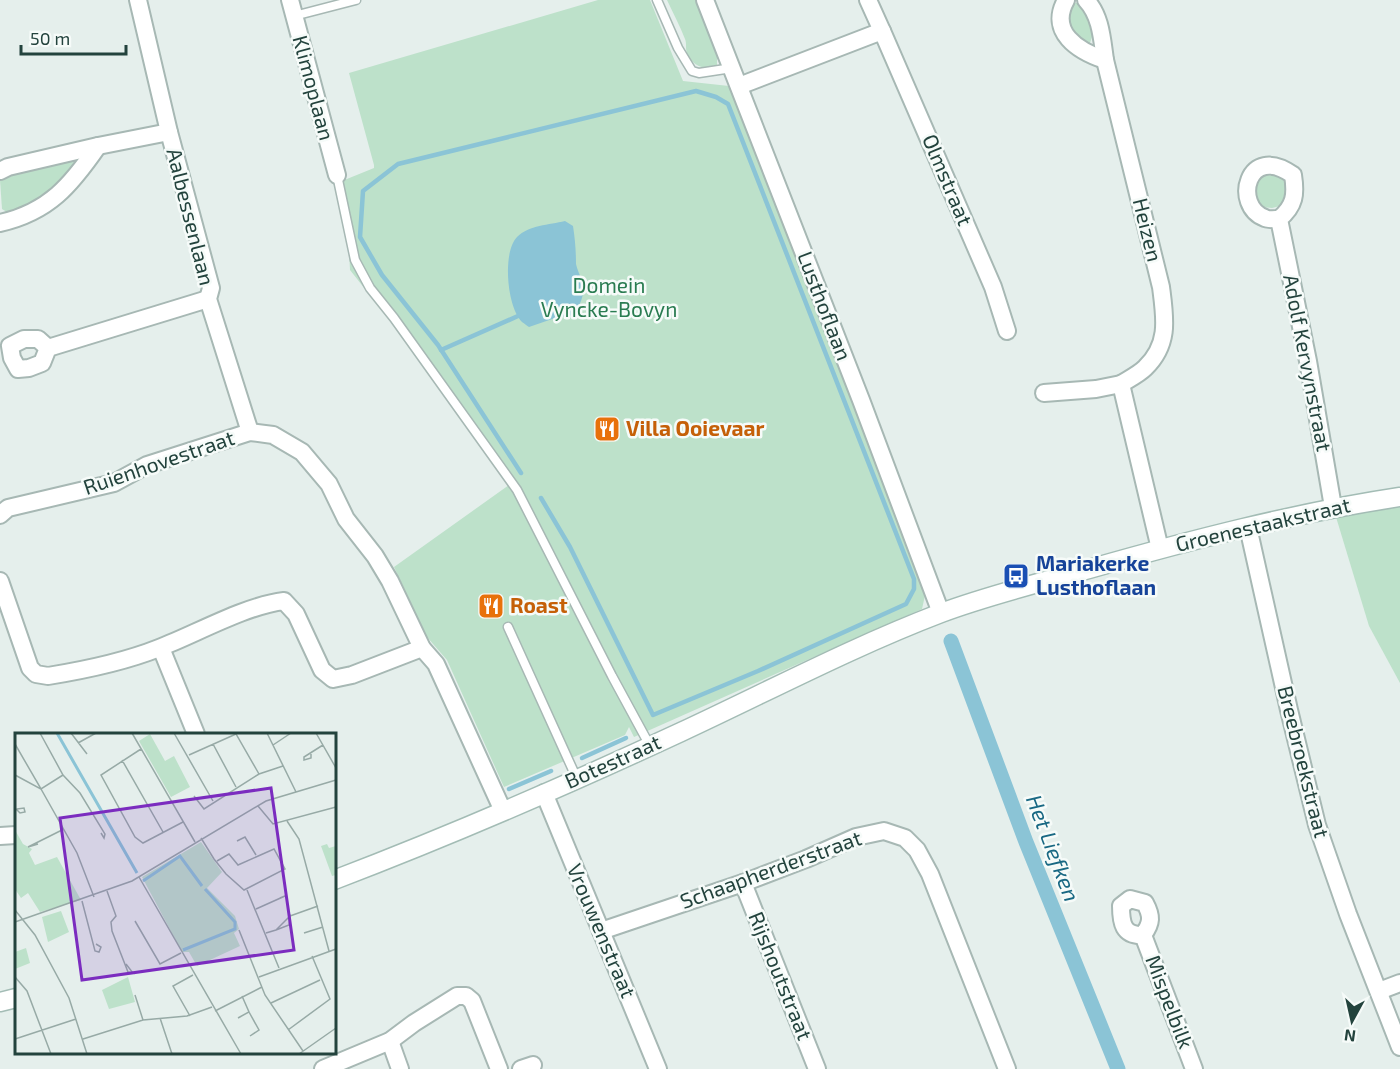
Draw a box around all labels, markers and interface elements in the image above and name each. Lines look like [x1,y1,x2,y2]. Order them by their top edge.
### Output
scale bar [21,18,126,56]
text: 50 m [30,27,70,49]
street label: Klimoplaan [288,32,340,143]
street label: Olmstraat [918,130,979,229]
street label: Aalbessenlaan [162,146,221,288]
street label: Heizen [1129,195,1168,264]
street label: Lusthoflaan [793,247,858,364]
park label: Domein Vyncke-Bovyn [541,272,677,321]
street label: Adolf Kervynstraat [1279,272,1338,453]
restaurant icon: Villa Ooievaar [592,414,622,444]
place label: Villa Ooievaar [626,415,765,440]
street label: Ruienhovestraat [80,424,237,499]
street label: Groenestaakstraat [1173,491,1352,556]
place label: Mariakerke Lusthoflaan [1036,550,1156,599]
bus stop icon: Mariakerke Lusthoflaan [1001,561,1031,591]
restaurant icon: Roast [476,591,506,621]
place label: Roast [510,592,568,617]
street label: Breebroekstraat [1273,683,1335,840]
street label: Botestraat [561,728,664,793]
inset map [15,733,336,1054]
water label: Het Liefken [1022,791,1086,905]
street label: Schaapherderstraat [676,824,865,913]
street label: Vrouwenstraat [563,860,642,1001]
street label: Rijshoutstraat [743,908,819,1044]
street label: Mispelbilk [1141,951,1200,1052]
north arrow [1322,991,1382,1051]
text: N [1343,1026,1357,1047]

